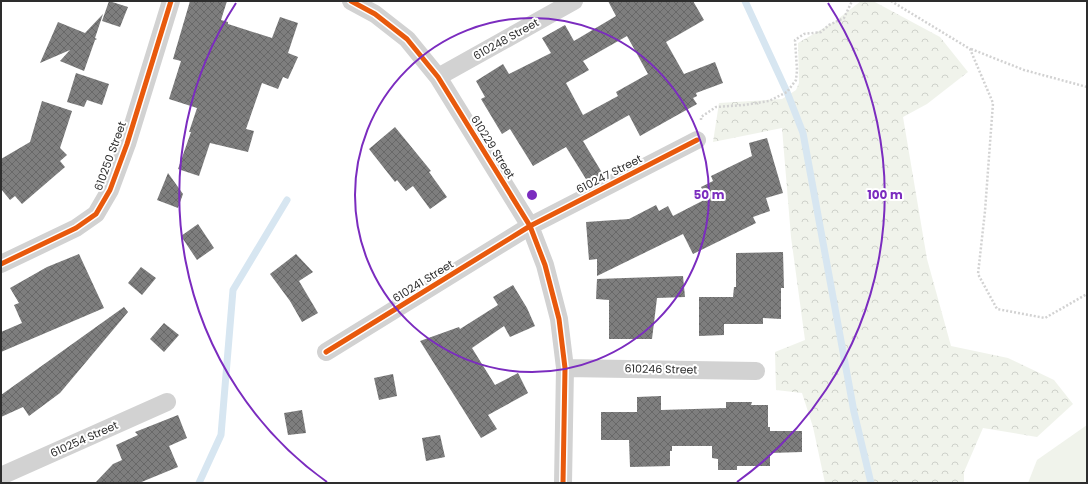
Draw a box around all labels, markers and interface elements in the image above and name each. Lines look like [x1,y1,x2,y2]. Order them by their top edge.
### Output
street label: 610248 Street [470,14,542,64]
street label: 610229 Street [467,112,519,182]
street label: 610250 Street [90,119,130,193]
street label: 610247 Street [573,151,645,197]
text: 50 m [694,186,725,203]
text: 100 m [867,186,903,203]
centre of rings [525,188,539,202]
street label: 610241 Street [389,256,457,306]
street label: 610246 Street [624,360,698,378]
street label: 610254 Street [48,417,120,461]

